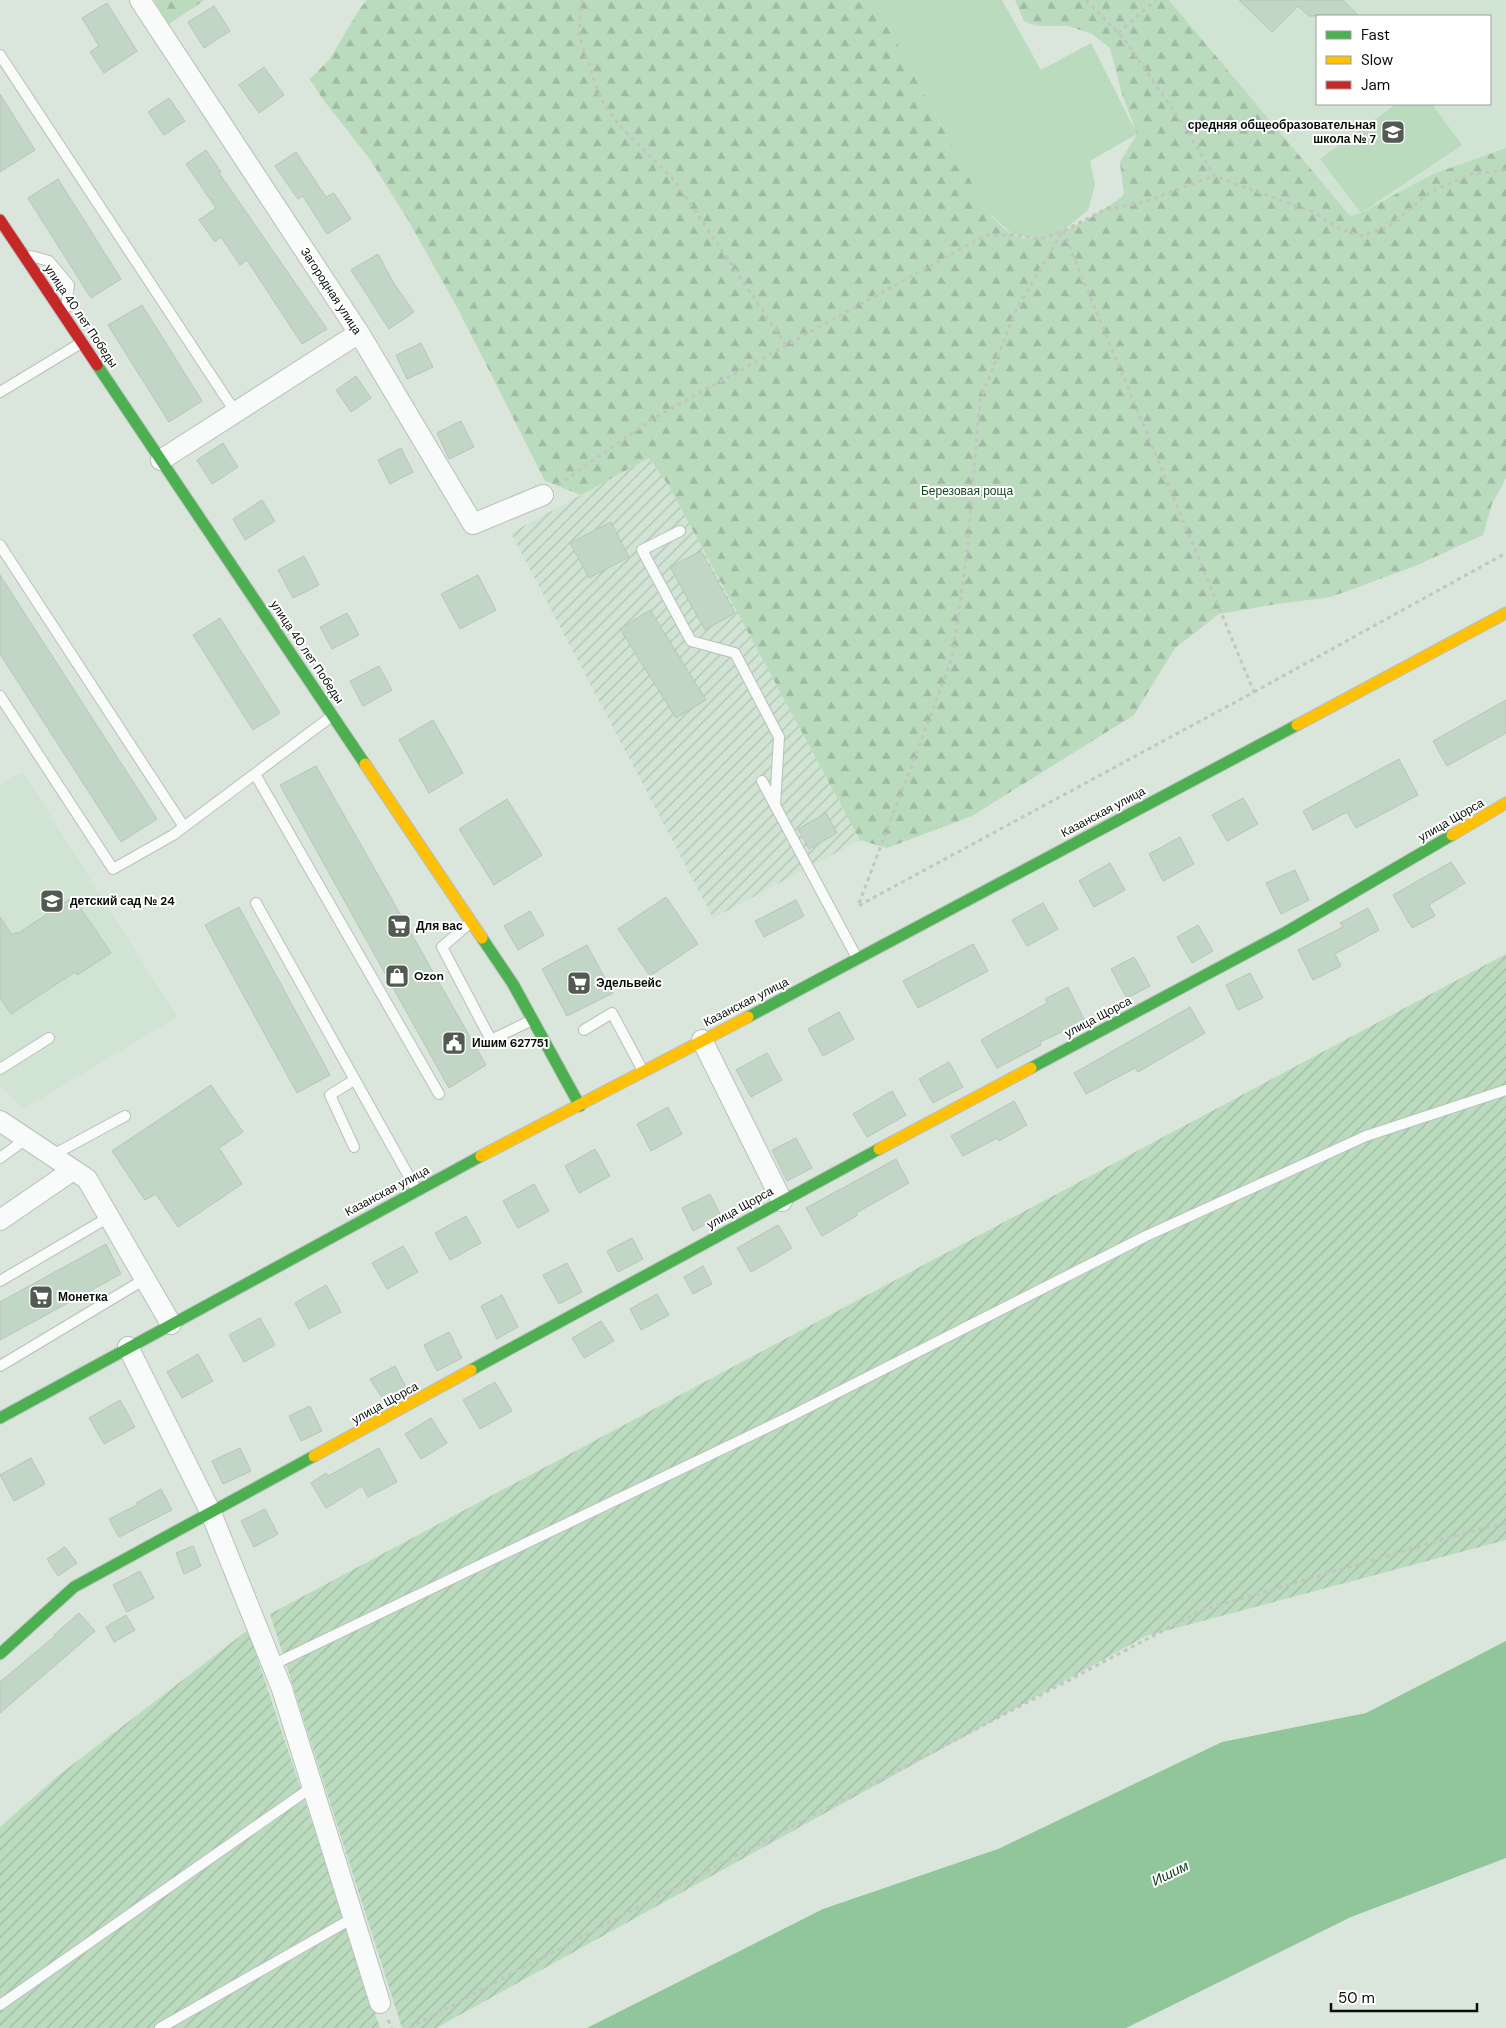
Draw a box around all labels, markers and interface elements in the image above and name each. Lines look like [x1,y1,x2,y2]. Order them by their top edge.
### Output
legend [1316,15,1491,105]
text: Fast [1361,25,1390,45]
text: Slow [1361,50,1394,70]
text: Jam [1361,75,1390,95]
place label: средняя общеобразовательная школа № 7 [1188,117,1377,147]
school or university icon: средняя общеобразовательная школа № 7 [1380,119,1406,145]
street label: Загородная улица [297,244,365,338]
street label: улица 40 лет Победы [41,261,121,371]
park label: Березовая роща [921,483,1013,499]
street label: улица 40 лет Победы [267,597,347,707]
street label: Казанская улица [1058,783,1148,841]
street label: улица Щорса [1415,795,1487,845]
school or university icon: детский сад № 24 [39,888,65,914]
place label: детский сад № 24 [70,893,175,909]
supermarket icon: Для вас [386,913,412,939]
place label: Для вас [416,918,463,934]
shop icon: Ozon [384,963,410,989]
place label: Ozon [414,968,444,984]
supermarket icon: Эдельвейс [566,970,592,996]
street label: Казанская улица [701,974,791,1030]
place label: Эдельвейс [596,975,662,991]
street label: улица Щорса [1062,993,1134,1041]
public building icon: Ишим 627751 [441,1030,467,1056]
place label: Ишим 627751 [472,1035,548,1051]
street label: Казанская улица [342,1162,432,1220]
street label: улица Щорса [704,1183,776,1233]
supermarket icon: Монетка [28,1284,54,1310]
place label: Монетка [58,1289,108,1305]
street label: улица Щорса [349,1378,421,1428]
water label: Ишим [1149,1856,1192,1890]
scale bar [1331,1980,1477,2012]
text: 50 m [1338,1988,1375,2008]

